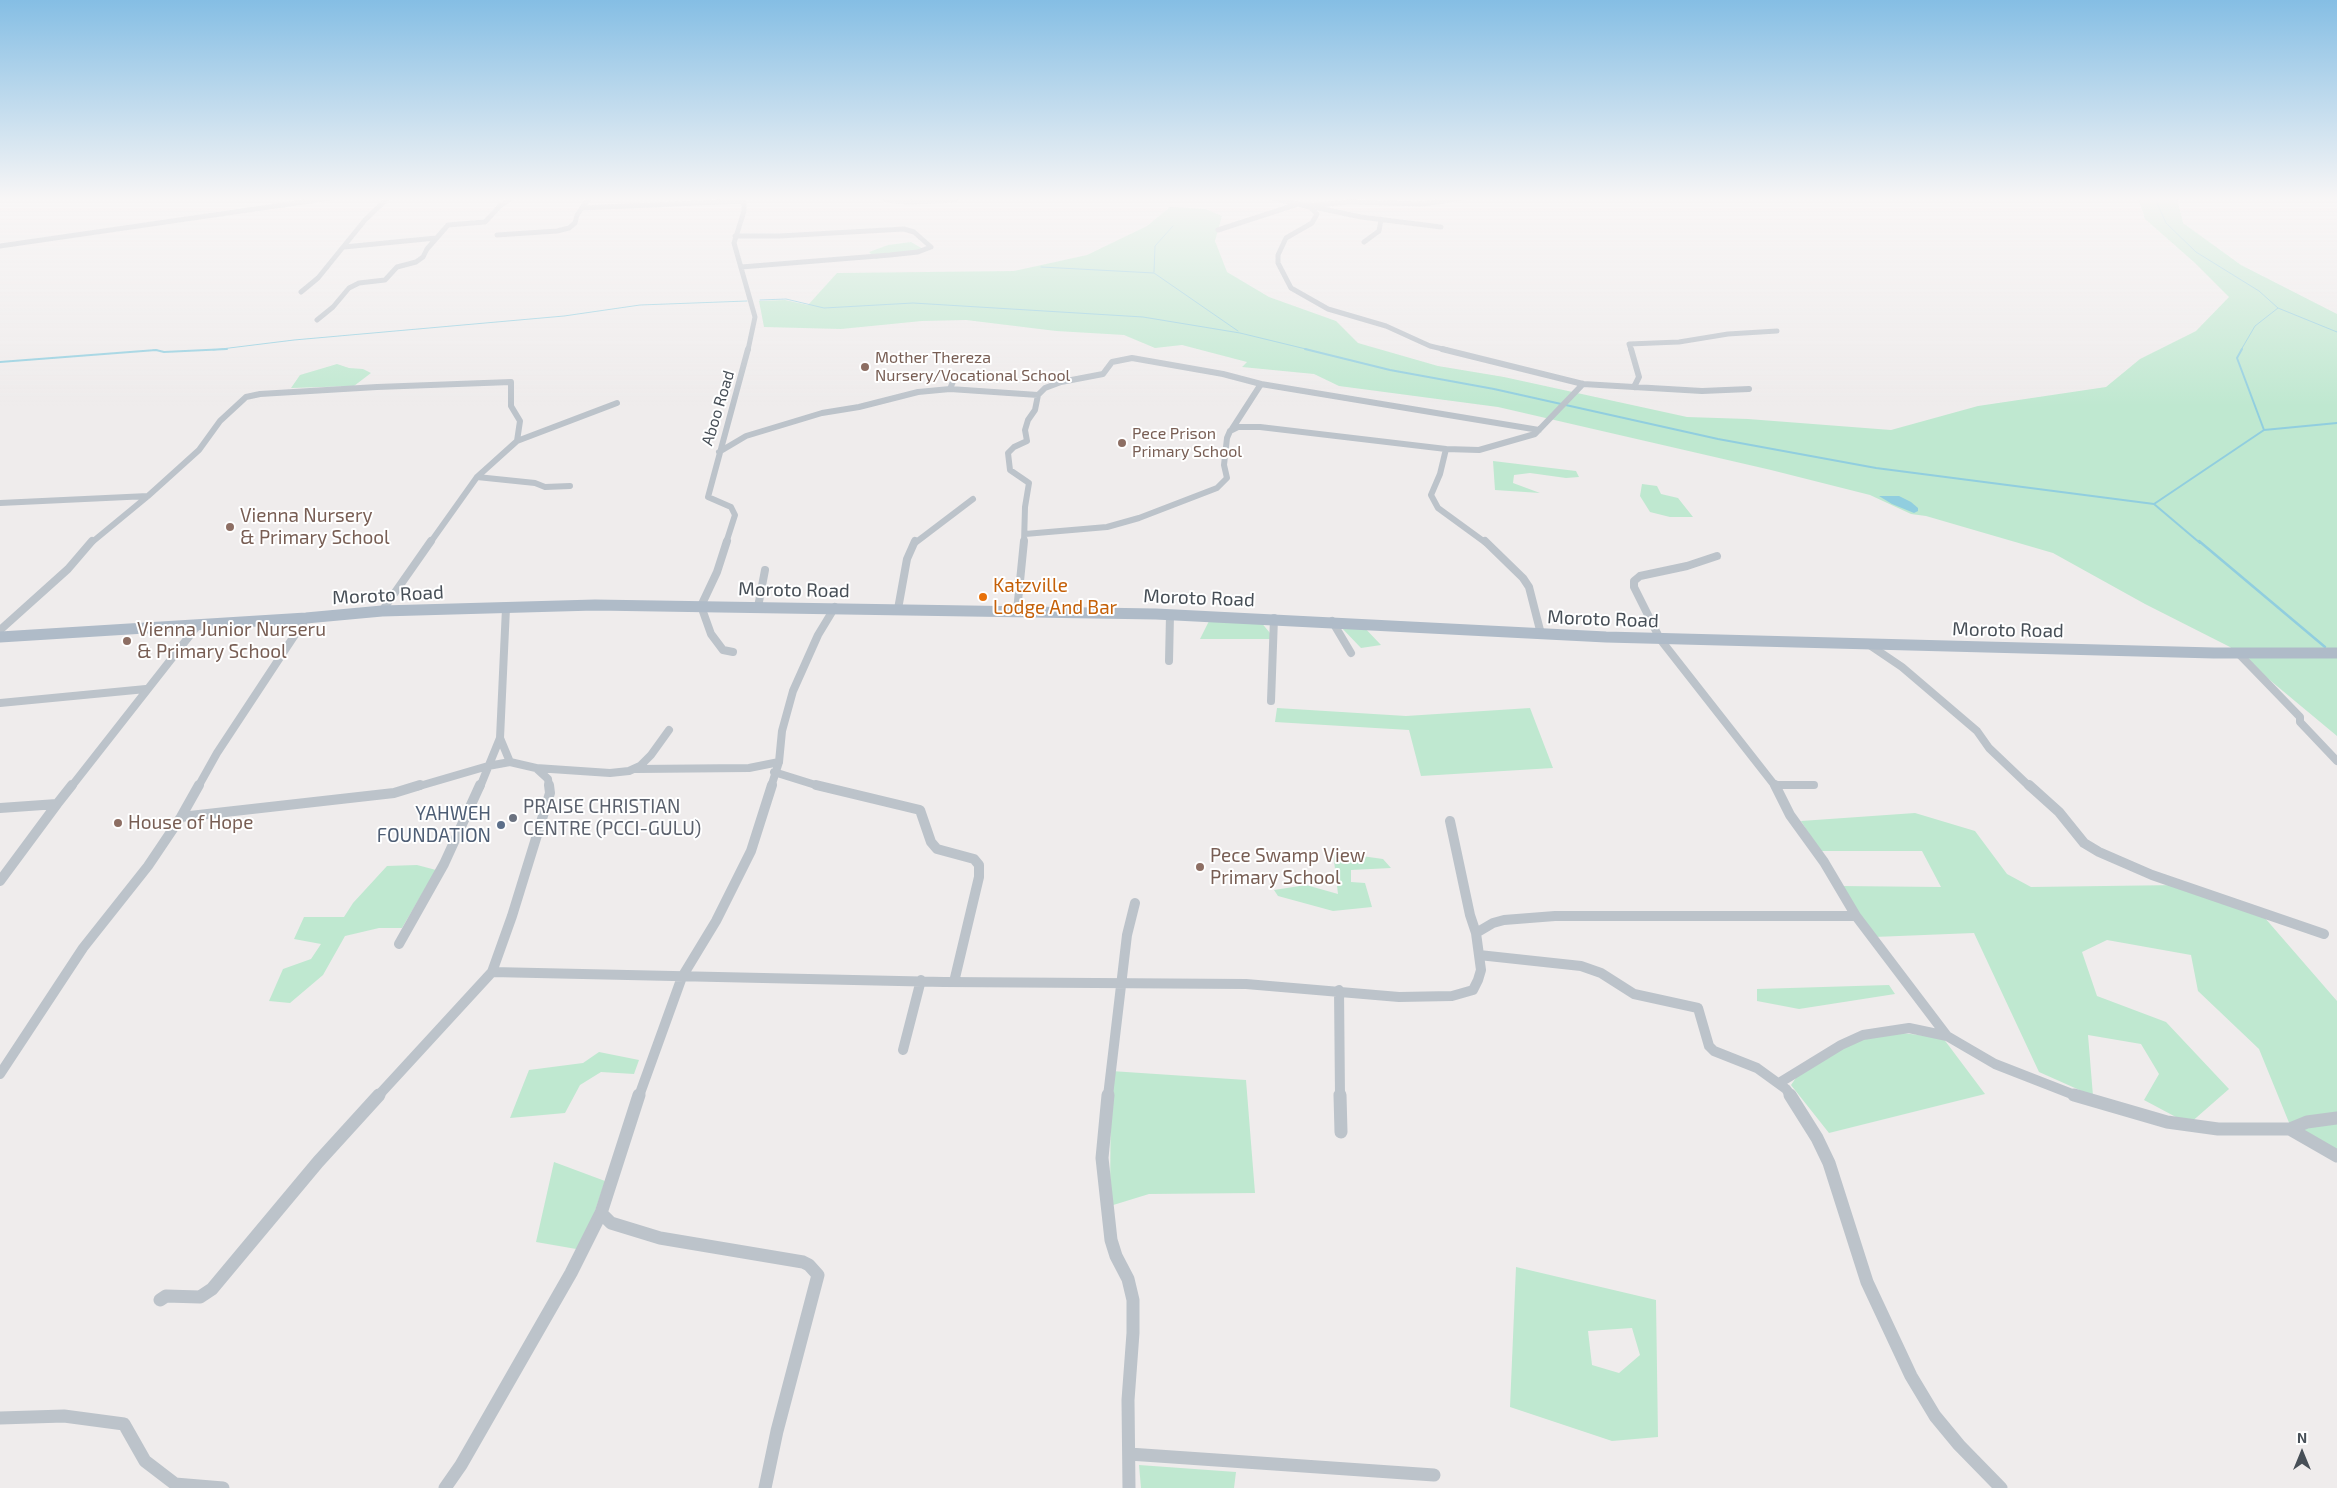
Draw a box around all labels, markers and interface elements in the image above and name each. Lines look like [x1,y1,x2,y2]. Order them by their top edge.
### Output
place label: Mother Thereza Nursery/Vocational School [875,348,1070,386]
marker: Mother Thereza Nursery/Vocational School [859,361,871,373]
street label: Aboo Road [697,368,739,448]
place label: Pece Prison Primary School [1132,424,1242,462]
marker: Pece Prison Primary School [1116,437,1128,449]
place label: Vienna Nursery & Primary School [240,505,390,549]
marker: Vienna Nursery & Primary School [224,521,236,533]
place label: Katzville Lodge And Bar [993,575,1117,619]
street label: Moroto Road [738,578,850,602]
street label: Moroto Road [332,581,444,609]
street label: Moroto Road [1143,585,1255,611]
marker: Katzville Lodge And Bar [977,591,989,603]
street label: Moroto Road [1547,606,1659,632]
street label: Moroto Road [1952,618,2064,642]
place label: Vienna Junior Nurseru & Primary School [137,619,326,663]
marker: Vienna Junior Nurseru & Primary School [121,635,133,647]
place label: PRAISE CHRISTIAN CENTRE (PCCI-GULU) [523,796,701,840]
place label: YAHWEH FOUNDATION [377,803,491,847]
place label: House of Hope [128,812,253,834]
marker: PRAISE CHRISTIAN CENTRE (PCCI-GULU) [507,812,519,824]
marker: House of Hope [112,817,124,829]
marker: YAHWEH FOUNDATION [495,819,507,831]
place label: Pece Swamp View Primary School [1210,845,1366,889]
marker: Pece Swamp View Primary School [1194,861,1206,873]
north arrow [2277,1428,2327,1478]
text: N [2297,1429,2307,1446]

